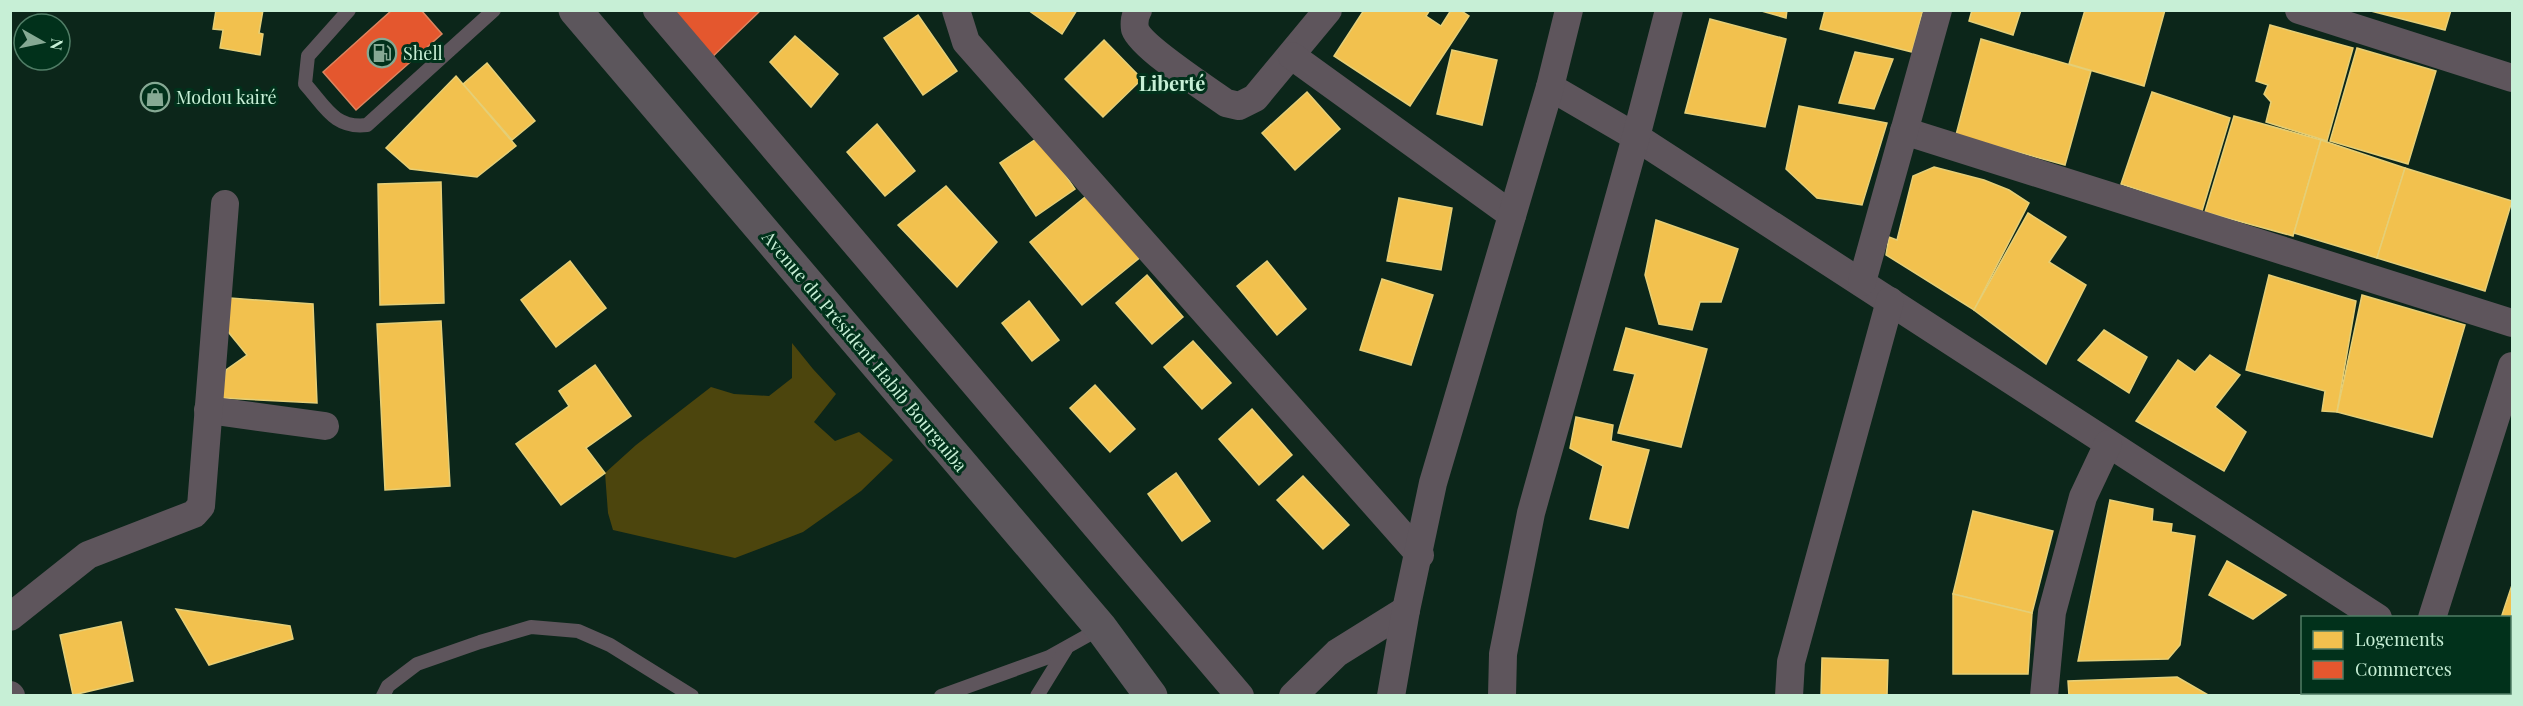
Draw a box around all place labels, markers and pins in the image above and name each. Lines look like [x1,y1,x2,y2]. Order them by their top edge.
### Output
fuel station icon: Shell [366,37,398,69]
place label: Shell [403,41,443,65]
shop icon: Modou kairé [139,81,171,113]
place label: Modou kairé [176,85,277,109]

